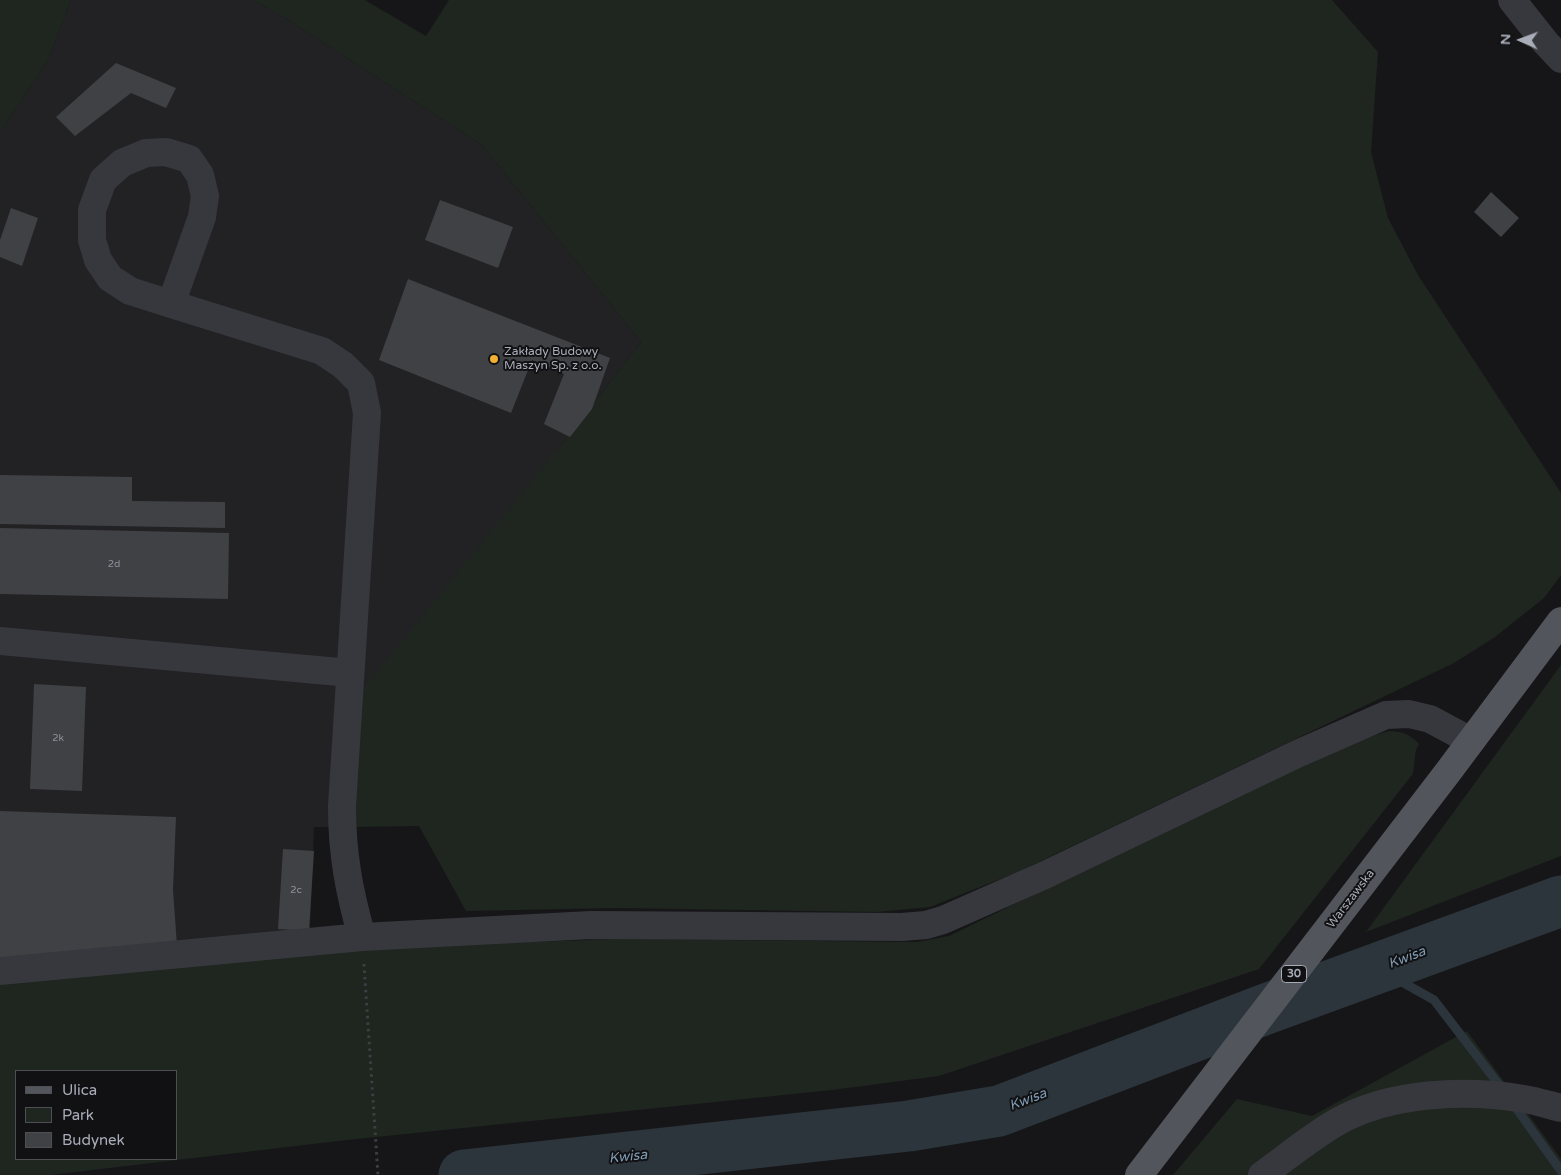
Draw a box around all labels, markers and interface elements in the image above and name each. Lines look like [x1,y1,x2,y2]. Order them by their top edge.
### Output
north arrow [1496,15,1546,65]
text: N [1497,34,1514,45]
place label: Zakłady Budowy Maszyn Sp. z o.o. [504,345,601,373]
marker: Zakłady Budowy Maszyn Sp. z o.o. [488,353,500,365]
house number: 2d [108,558,120,570]
house number: 2k [52,732,64,744]
street label: Warszawska [1324,867,1378,931]
house number: 2c [290,884,302,896]
water label: Kwisa [1386,943,1428,973]
road number: 30 [1282,966,1306,982]
legend [15,1070,178,1160]
text: Ulica [62,1081,97,1099]
water label: Kwisa [1007,1085,1049,1115]
text: Park [62,1106,94,1124]
text: Budynek [62,1131,125,1149]
water label: Kwisa [608,1147,648,1167]

